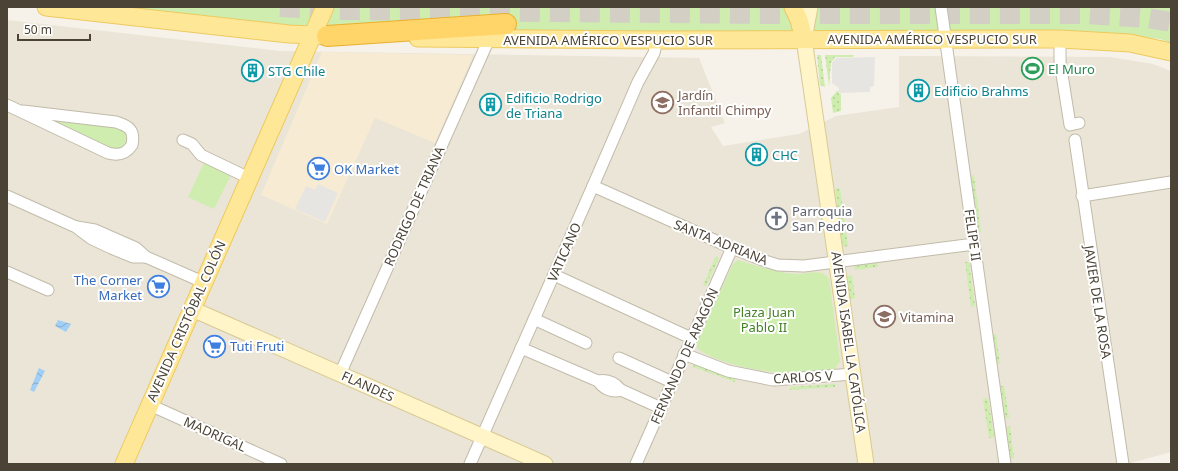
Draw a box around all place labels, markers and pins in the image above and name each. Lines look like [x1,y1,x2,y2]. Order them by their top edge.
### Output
sports icon: El Muro [1019,56,1045,82]
building icon: STG Chile [239,58,265,84]
place label: El Muro [1048,60,1095,78]
place label: STG Chile [268,62,325,80]
building icon: Edificio Brahms [905,78,931,104]
place label: Edificio Brahms [934,82,1029,100]
place label: Jardín Infantil Chimpy [676,86,772,119]
place label: Edificio Rodrigo de Triana [506,89,602,122]
school or university icon: Jardín Infantil Chimpy [649,89,675,115]
building icon: Edificio Rodrigo de Triana [477,92,503,118]
building icon: CHC [744,142,770,168]
place label: CHC [772,146,798,164]
supermarket icon: OK Market [305,156,331,182]
place label: OK Market [334,160,399,178]
place label: Parroquia San Pedro [792,202,854,235]
church icon: Parroquia San Pedro [764,205,790,231]
place label: The Corner Market [74,271,143,304]
supermarket icon: The Corner Market [145,274,171,300]
school or university icon: Vitamina [871,304,897,330]
place label: Vitamina [900,308,954,326]
supermarket icon: Tuti Fruti [201,333,227,359]
place label: Tuti Fruti [230,337,284,355]

